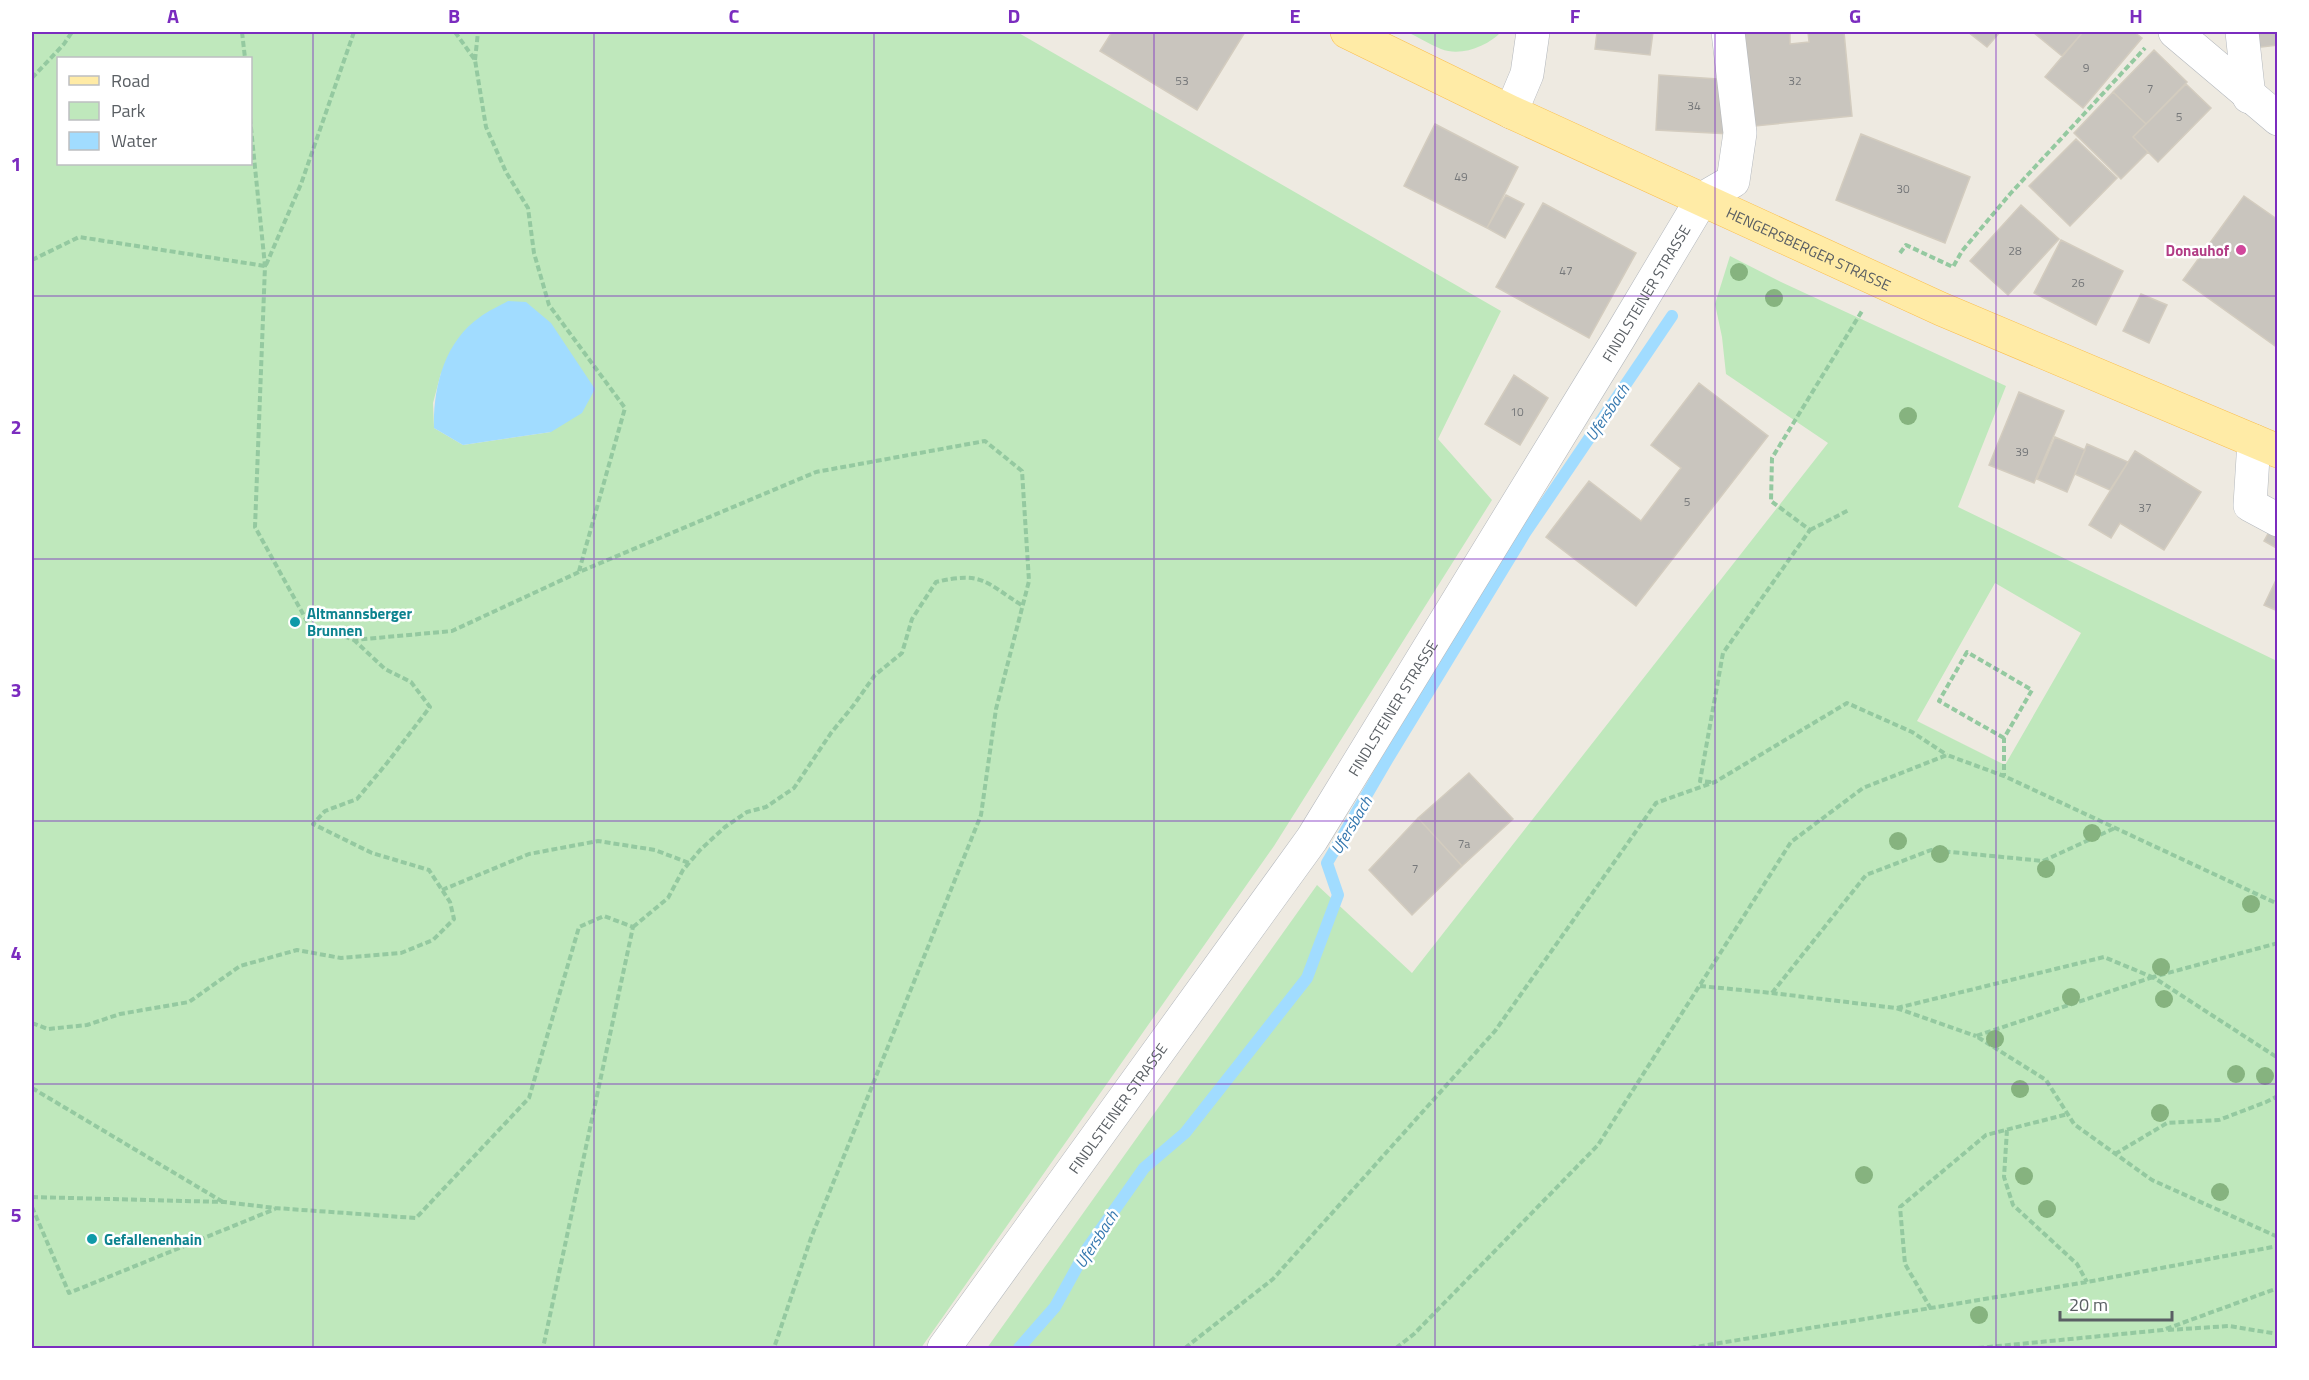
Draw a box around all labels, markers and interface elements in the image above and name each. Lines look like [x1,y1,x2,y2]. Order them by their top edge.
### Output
text: A [167,0,179,31]
text: B [448,0,460,31]
text: C [729,0,740,31]
text: D [1008,0,1020,31]
text: E [1289,0,1301,31]
text: F [1570,0,1581,31]
text: G [1849,0,1861,31]
text: H [2129,0,2143,31]
legend [57,57,252,165]
house number: 9 [2083,58,2090,77]
text: Road [111,67,150,94]
house number: 53 [1175,71,1189,90]
house number: 32 [1788,71,1802,90]
house number: 7 [2147,79,2153,98]
house number: 34 [1687,96,1701,115]
text: Park [111,97,146,124]
house number: 5 [2176,107,2183,126]
text: Water [111,127,157,154]
text: 1 [10,148,22,179]
house number: 49 [1454,167,1468,186]
house number: 30 [1896,179,1910,198]
street label: HENGERSBERGER STRASSE [1723,201,1895,296]
street label: FINDLSTEINER STRASSE [1596,220,1696,366]
place label: Donauhof [2166,239,2230,262]
house number: 28 [2008,241,2022,260]
marker: Donauhof [2234,243,2248,257]
house number: 47 [1559,261,1573,280]
house number: 26 [2071,273,2085,292]
water label: Ufersbach [1579,378,1635,445]
house number: 10 [1510,402,1524,421]
text: 2 [10,411,22,442]
house number: 39 [2015,442,2029,461]
house number: 5 [1684,492,1691,511]
house number: 37 [2138,498,2152,517]
place label: Altmannsberger Brunnen [307,602,413,642]
marker: Altmannsberger Brunnen [288,615,302,629]
street label: FINDLSTEINER STRASSE [1342,635,1443,780]
text: 3 [10,674,22,705]
water label: Ufersbach [1324,790,1378,859]
house number: 7a [1458,834,1470,853]
house number: 7 [1412,859,1418,878]
text: 4 [10,937,22,968]
street label: FINDLSTEINER STRASSE [1062,1038,1173,1178]
text: 5 [10,1199,22,1230]
water label: Ufersbach [1068,1205,1124,1272]
place label: Gefallenenhain [104,1228,202,1251]
marker: Gefallenenhain [85,1232,99,1246]
scale bar [2060,1284,2172,1322]
text: 20 m [2069,1291,2108,1318]

